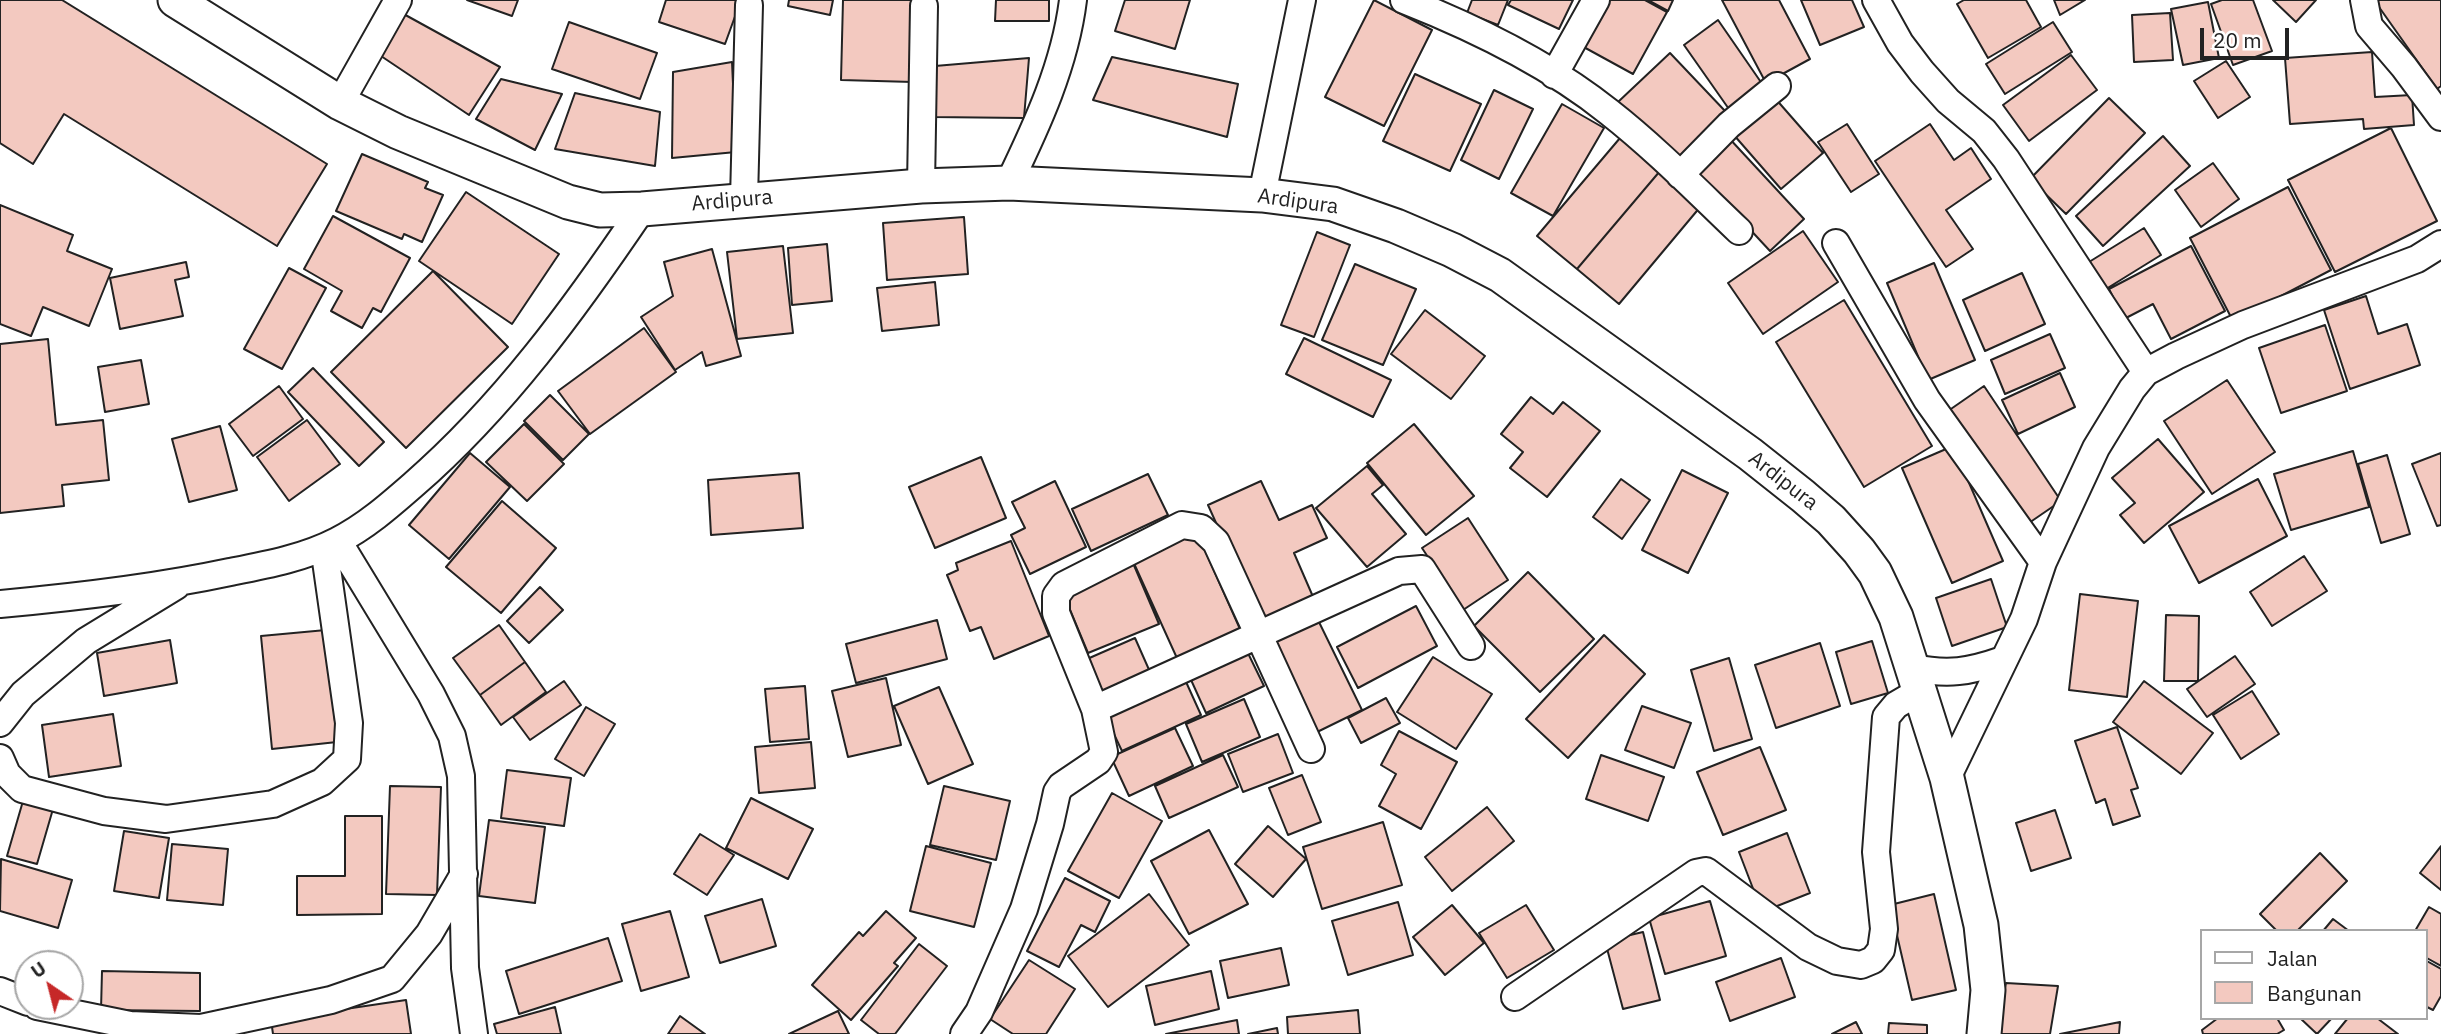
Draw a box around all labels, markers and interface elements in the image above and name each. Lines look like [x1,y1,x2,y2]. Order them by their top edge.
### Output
scale bar [2203,14,2292,58]
text: 20 m [2213,26,2262,54]
street label: Ardipura [1256,184,1340,220]
street label: Ardipura [690,185,774,217]
street label: Ardipura [1743,446,1823,516]
legend [2200,929,2427,1020]
text: Jalan [2267,944,2318,972]
north arrow [14,950,84,1020]
text: U [26,956,50,983]
text: Bangunan [2267,979,2362,1007]

